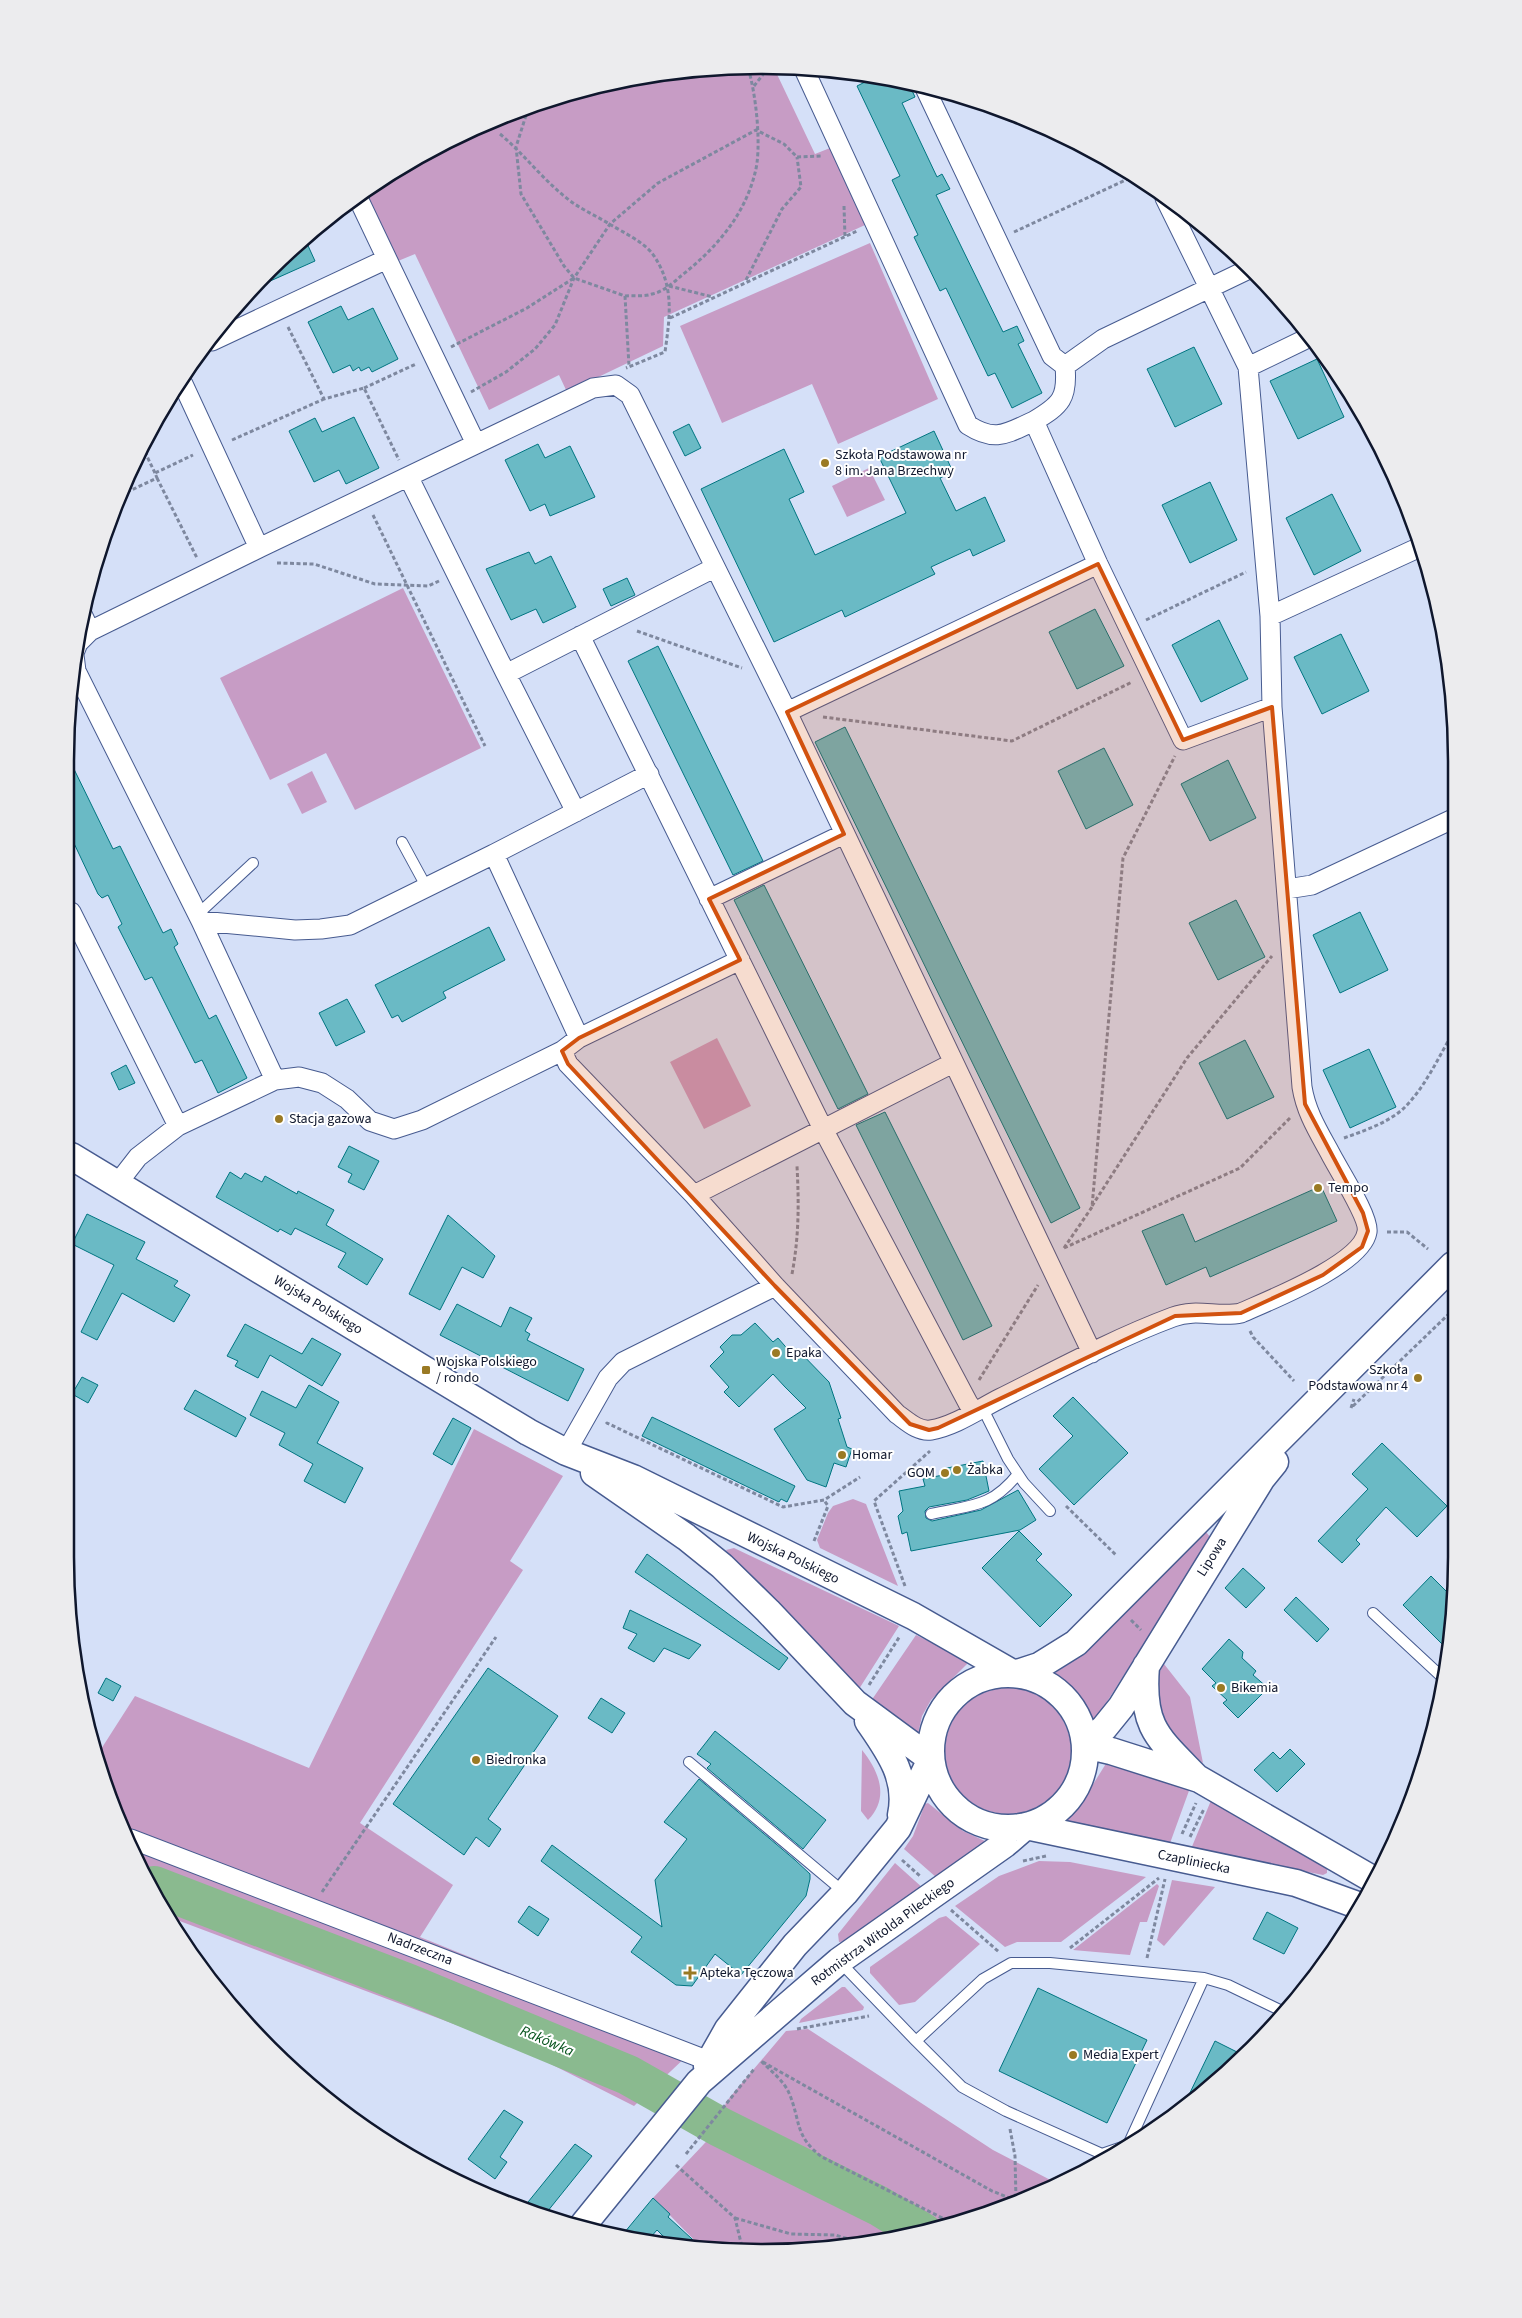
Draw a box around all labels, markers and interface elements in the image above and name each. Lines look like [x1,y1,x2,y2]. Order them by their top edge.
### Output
place label: Szkoła Podstawowa nr 8 im. Jana Brzechwy [835,445,967,481]
marker: Szkoła Podstawowa nr 8 im. Jana Brzechwy [819,457,831,469]
place label: Stacja gazowa [289,1109,372,1129]
marker: Stacja gazowa [273,1113,285,1125]
place label: Tempo [1328,1178,1369,1198]
marker: Tempo [1312,1182,1324,1194]
street label: Wojska Polskiego [270,1270,366,1340]
place label: Epaka [786,1343,822,1363]
marker: Epaka [770,1347,782,1359]
place label: Wojska Polskiego / rondo [436,1352,537,1388]
place label: Szkoła Podstawowa nr 4 [1308,1360,1408,1396]
marker: Wojska Polskiego / rondo [420,1364,432,1376]
marker: Szkoła Podstawowa nr 4 [1412,1372,1424,1384]
place label: Homar [852,1445,892,1465]
marker: Homar [836,1449,848,1461]
place label: Żabka [967,1460,1003,1480]
place label: GOM [907,1463,935,1483]
marker: Żabka [951,1464,963,1476]
marker: GOM [939,1467,951,1479]
street label: Wojska Polskiego [743,1527,843,1589]
street label: Lipowa [1192,1534,1232,1580]
place label: Bikemia [1231,1678,1278,1698]
marker: Bikemia [1215,1682,1227,1694]
place label: Biedronka [486,1750,546,1770]
marker: Biedronka [470,1754,482,1766]
street label: Czapliniecka [1156,1845,1232,1879]
street label: Rotmistrza Witolda Pileckiego [807,1873,959,1991]
street label: Nadrzeczna [384,1927,456,1971]
place label: Apteka Tęczowa [700,1963,794,1983]
marker: Apteka Tęczowa [684,1967,696,1979]
water label: Rakówka [517,2020,577,2062]
place label: Media Expert [1083,2045,1159,2065]
marker: Media Expert [1067,2049,1079,2061]

